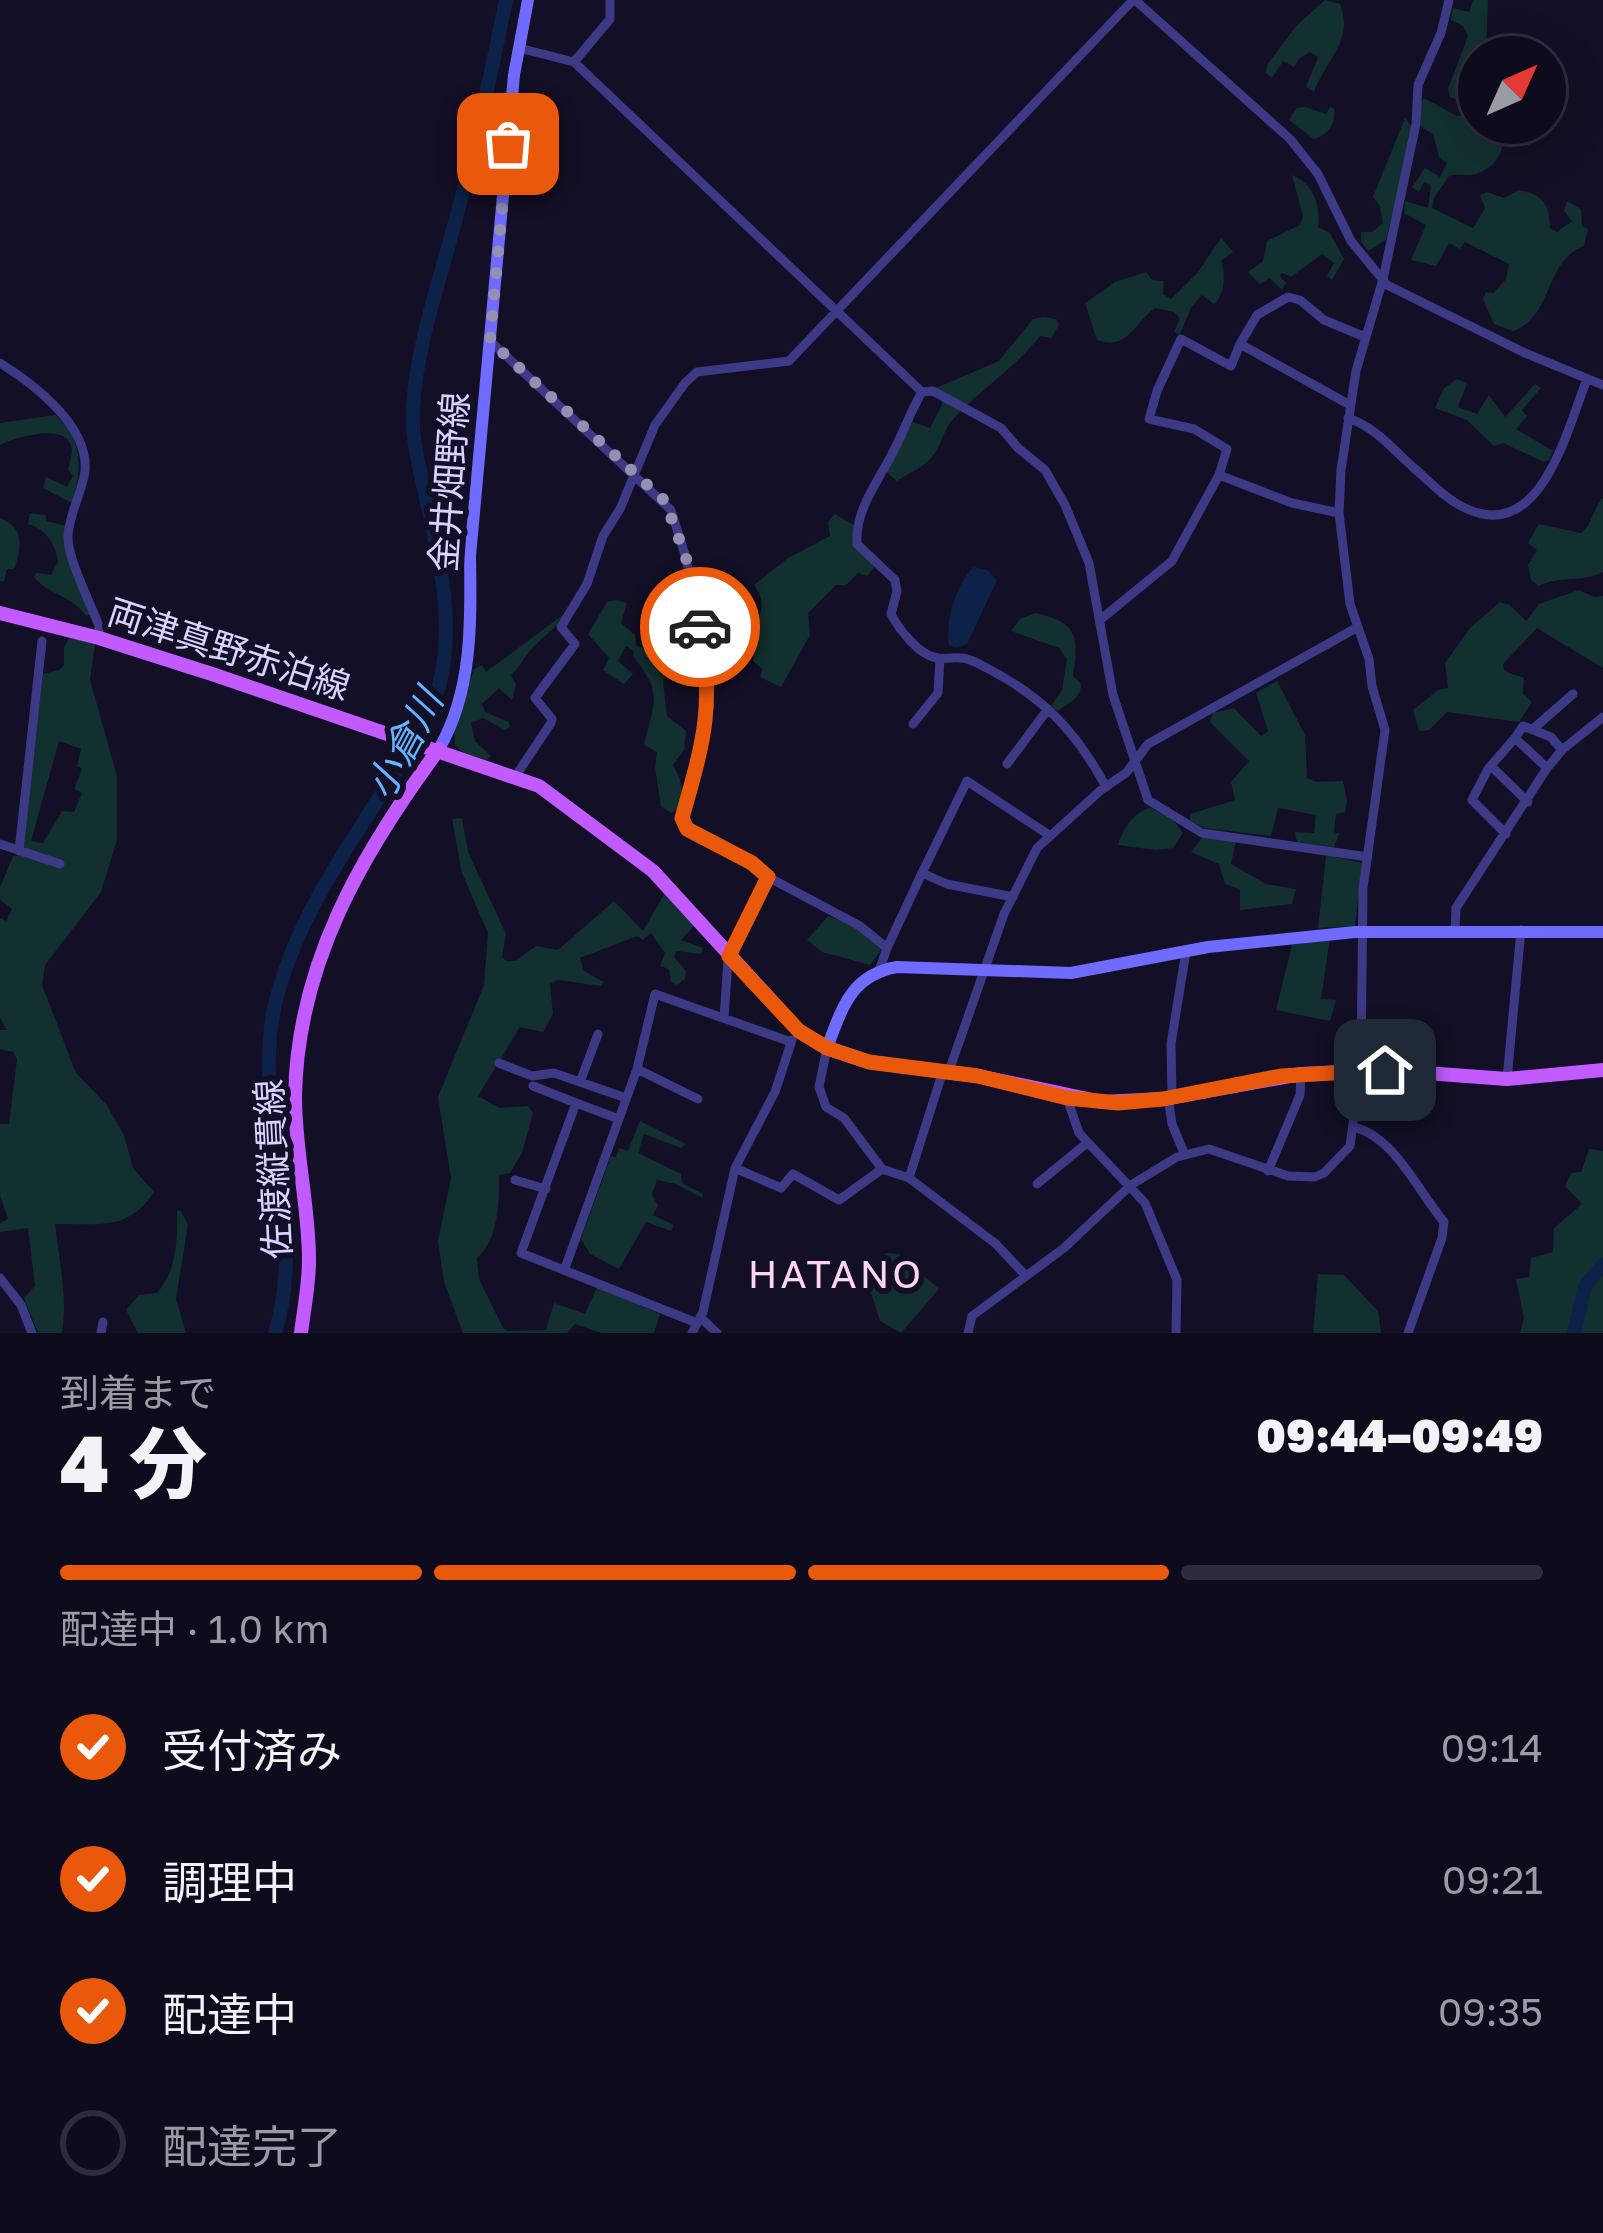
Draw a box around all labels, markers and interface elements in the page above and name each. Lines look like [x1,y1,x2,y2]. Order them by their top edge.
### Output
north arrow [1458,36,1566,144]
map controls [1458,36,1566,144]
pin [457,93,559,195]
icon: bag [475,111,541,177]
street label: 金井畑野線 [421,391,476,573]
courier [640,567,760,687]
street label: 両津真野赤泊線 [103,589,356,708]
icon: car [667,594,733,660]
water label: 小倉川 [355,678,454,806]
pin [1334,1019,1436,1121]
icon: home [1352,1037,1418,1103]
street label: 佐渡縦貫線 [246,1078,299,1260]
district label: HATANO [748,1250,924,1297]
text: 到着まで [60,1369,216,1416]
text: 09:44–09:49 [1256,1408,1543,1462]
text: 4 分 [60,1416,207,1509]
text: 配達中 · 1.0 km [60,1605,329,1652]
icon: check [60,1714,126,1780]
text: 受付済み [162,1723,342,1777]
text: 09:14 [1441,1724,1543,1771]
icon: check [60,1846,126,1912]
text: 調理中 [162,1855,297,1909]
text: 09:21 [1442,1856,1543,1903]
icon: check [60,1978,126,2044]
text: 配達中 [162,1987,297,2041]
text: 09:35 [1438,1988,1543,2035]
text: 配達完了 [162,2119,342,2173]

